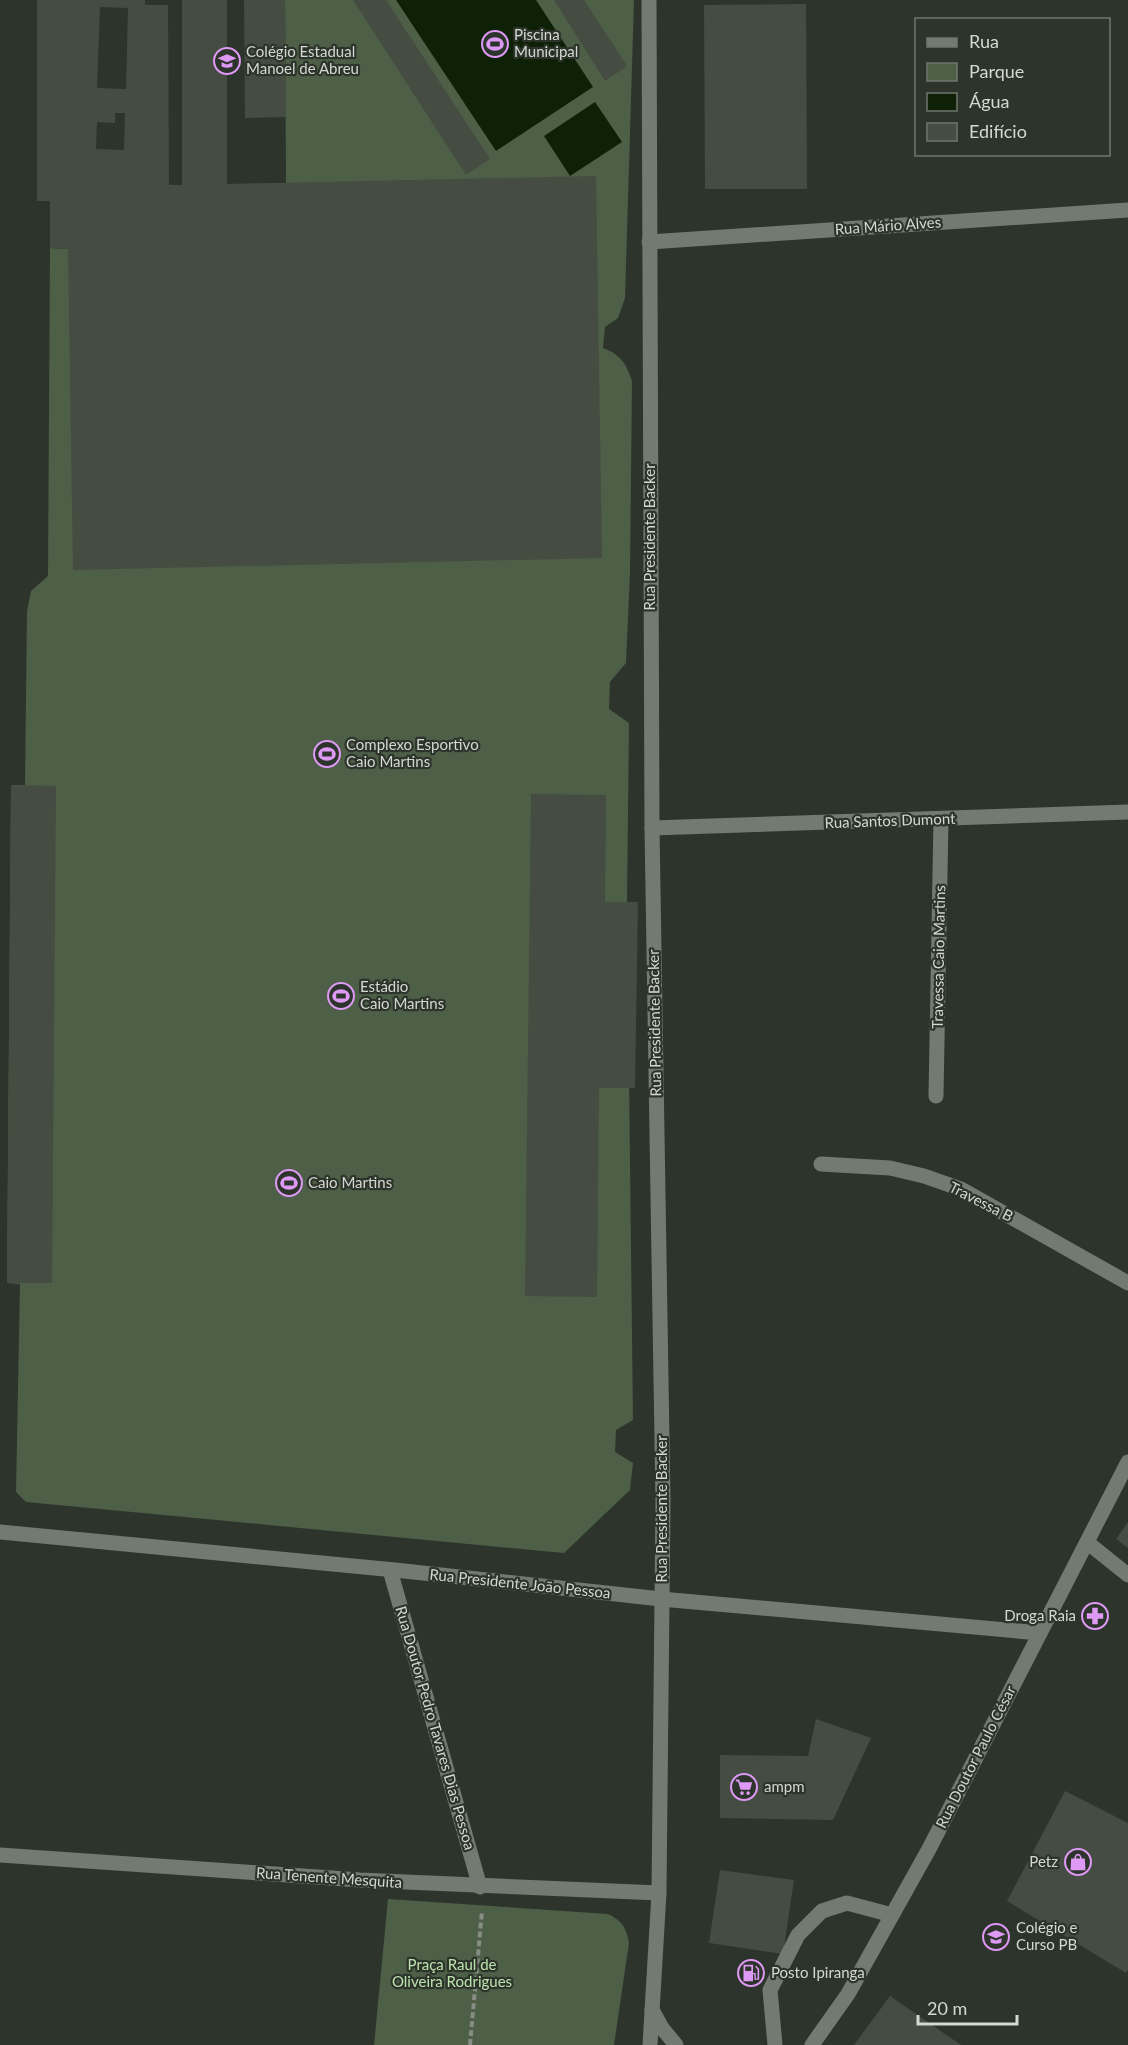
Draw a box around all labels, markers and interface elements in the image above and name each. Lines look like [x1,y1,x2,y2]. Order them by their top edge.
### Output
legend [915,18,1110,156]
place label: Piscina Municipal [514,25,578,60]
sports icon: Piscina Municipal [480,29,510,59]
text: Rua [969,30,999,52]
place label: Colégio Estadual Manoel de Abreu [246,42,359,77]
school or university icon: Colégio Estadual Manoel de Abreu [212,46,242,76]
text: Parque [969,60,1024,82]
text: Água [969,90,1010,112]
text: Edifício [969,120,1027,142]
street label: Rua Mário Alves [834,212,942,238]
street label: Rua Presidente Backer [640,463,658,611]
place label: Complexo Esportivo Caio Martins [346,735,479,770]
sports icon: Complexo Esportivo Caio Martins [312,739,342,769]
street label: Rua Santos Dumont [824,809,956,831]
street label: Travessa Caio Martins [928,885,948,1029]
street label: Rua Presidente Backer [644,949,664,1097]
place label: Estádio Caio Martins [360,977,444,1012]
sports icon: Estádio Caio Martins [326,981,356,1011]
sports icon: Caio Martins [274,1168,304,1198]
place label: Caio Martins [308,1173,392,1191]
street label: Travessa B [947,1177,1016,1225]
street label: Rua Presidente Backer [652,1435,670,1583]
street label: Rua Presidente João Pessoa [429,1565,611,1601]
pharmacy icon: Droga Raia [1080,1601,1110,1631]
street label: Rua Doutor Pedro Tavares Dias Pessoa [392,1604,479,1852]
place label: Droga Raia [1004,1606,1076,1624]
street label: Rua Doutor Paulo César [931,1682,1019,1831]
supermarket icon: ampm [729,1772,759,1802]
place label: ampm [764,1777,805,1795]
shop icon: Petz [1063,1847,1093,1877]
place label: Petz [1029,1852,1058,1870]
street label: Rua Tenente Mesquita [256,1863,403,1891]
place label: Colégio e Curso PB [1016,1918,1078,1953]
school or university icon: Colégio e Curso PB [981,1922,1011,1952]
park label: Praça Raul de Oliveira Rodrigues [392,1955,512,1990]
fuel station icon: Posto Ipiranga [736,1958,766,1988]
place label: Posto Ipiranga [771,1963,865,1981]
scale bar [918,1988,1017,2026]
text: 20 m [927,1997,967,2019]

